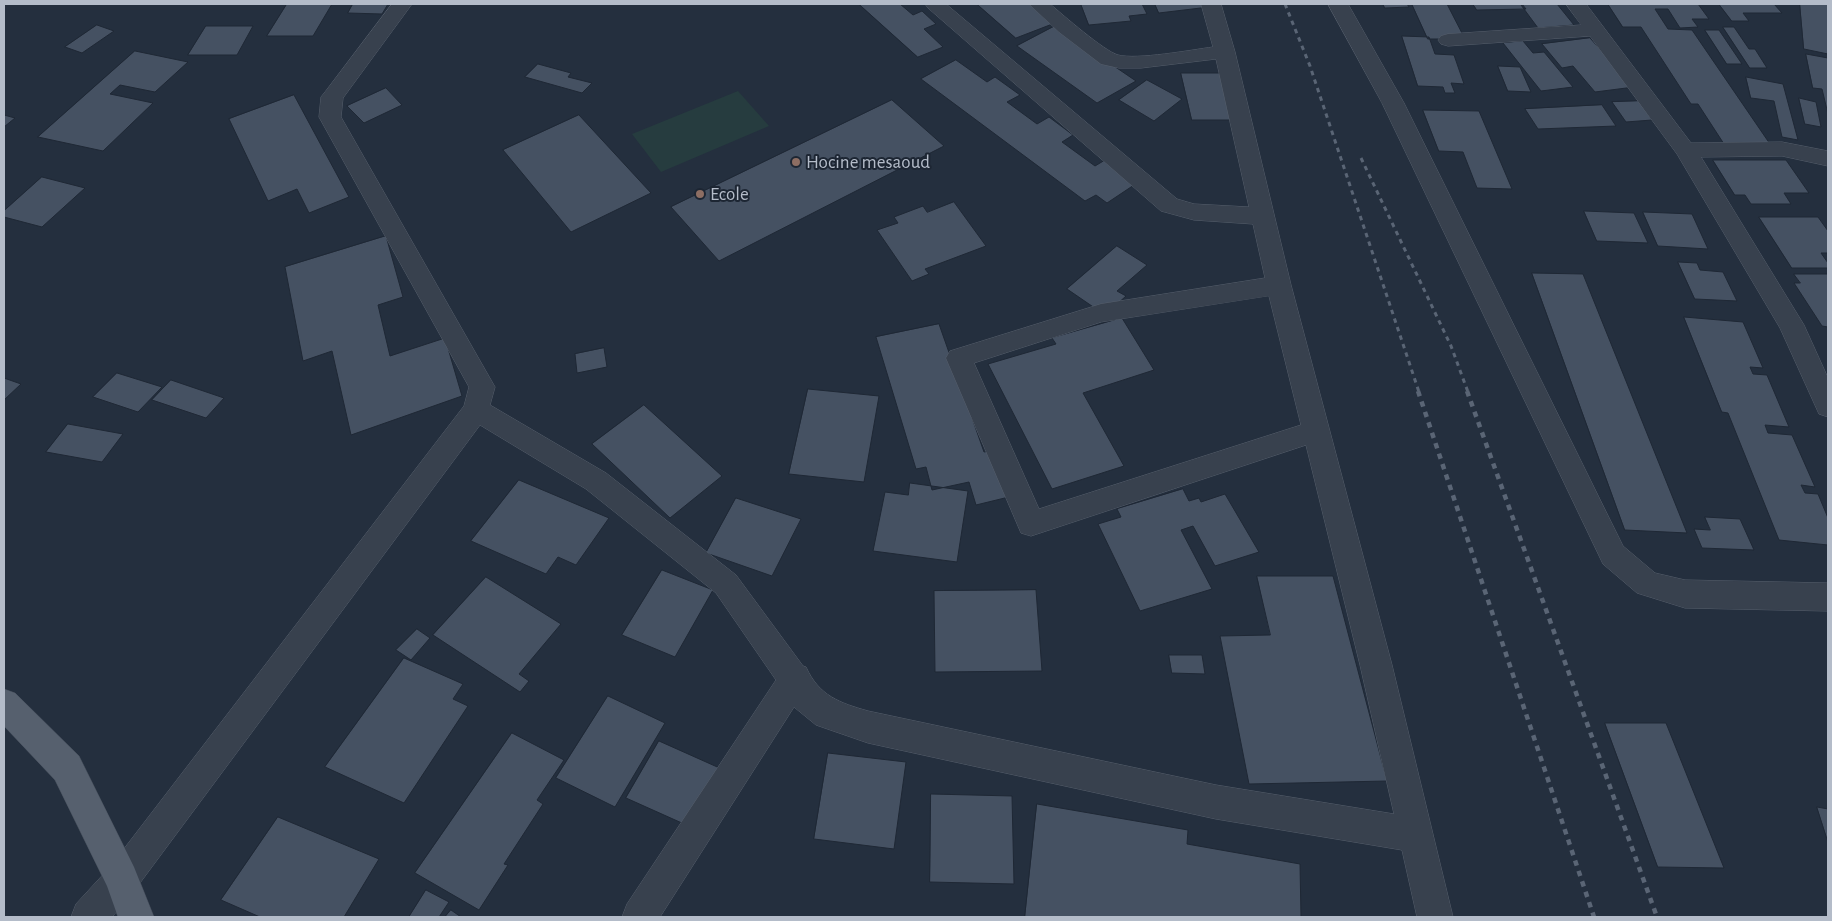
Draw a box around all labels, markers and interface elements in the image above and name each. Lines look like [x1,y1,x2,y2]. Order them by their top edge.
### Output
place label: Hocine mesaoud [806,151,930,173]
marker: Hocine mesaoud [790,156,802,168]
place label: Ecole [710,183,749,205]
marker: Ecole [694,188,706,200]

